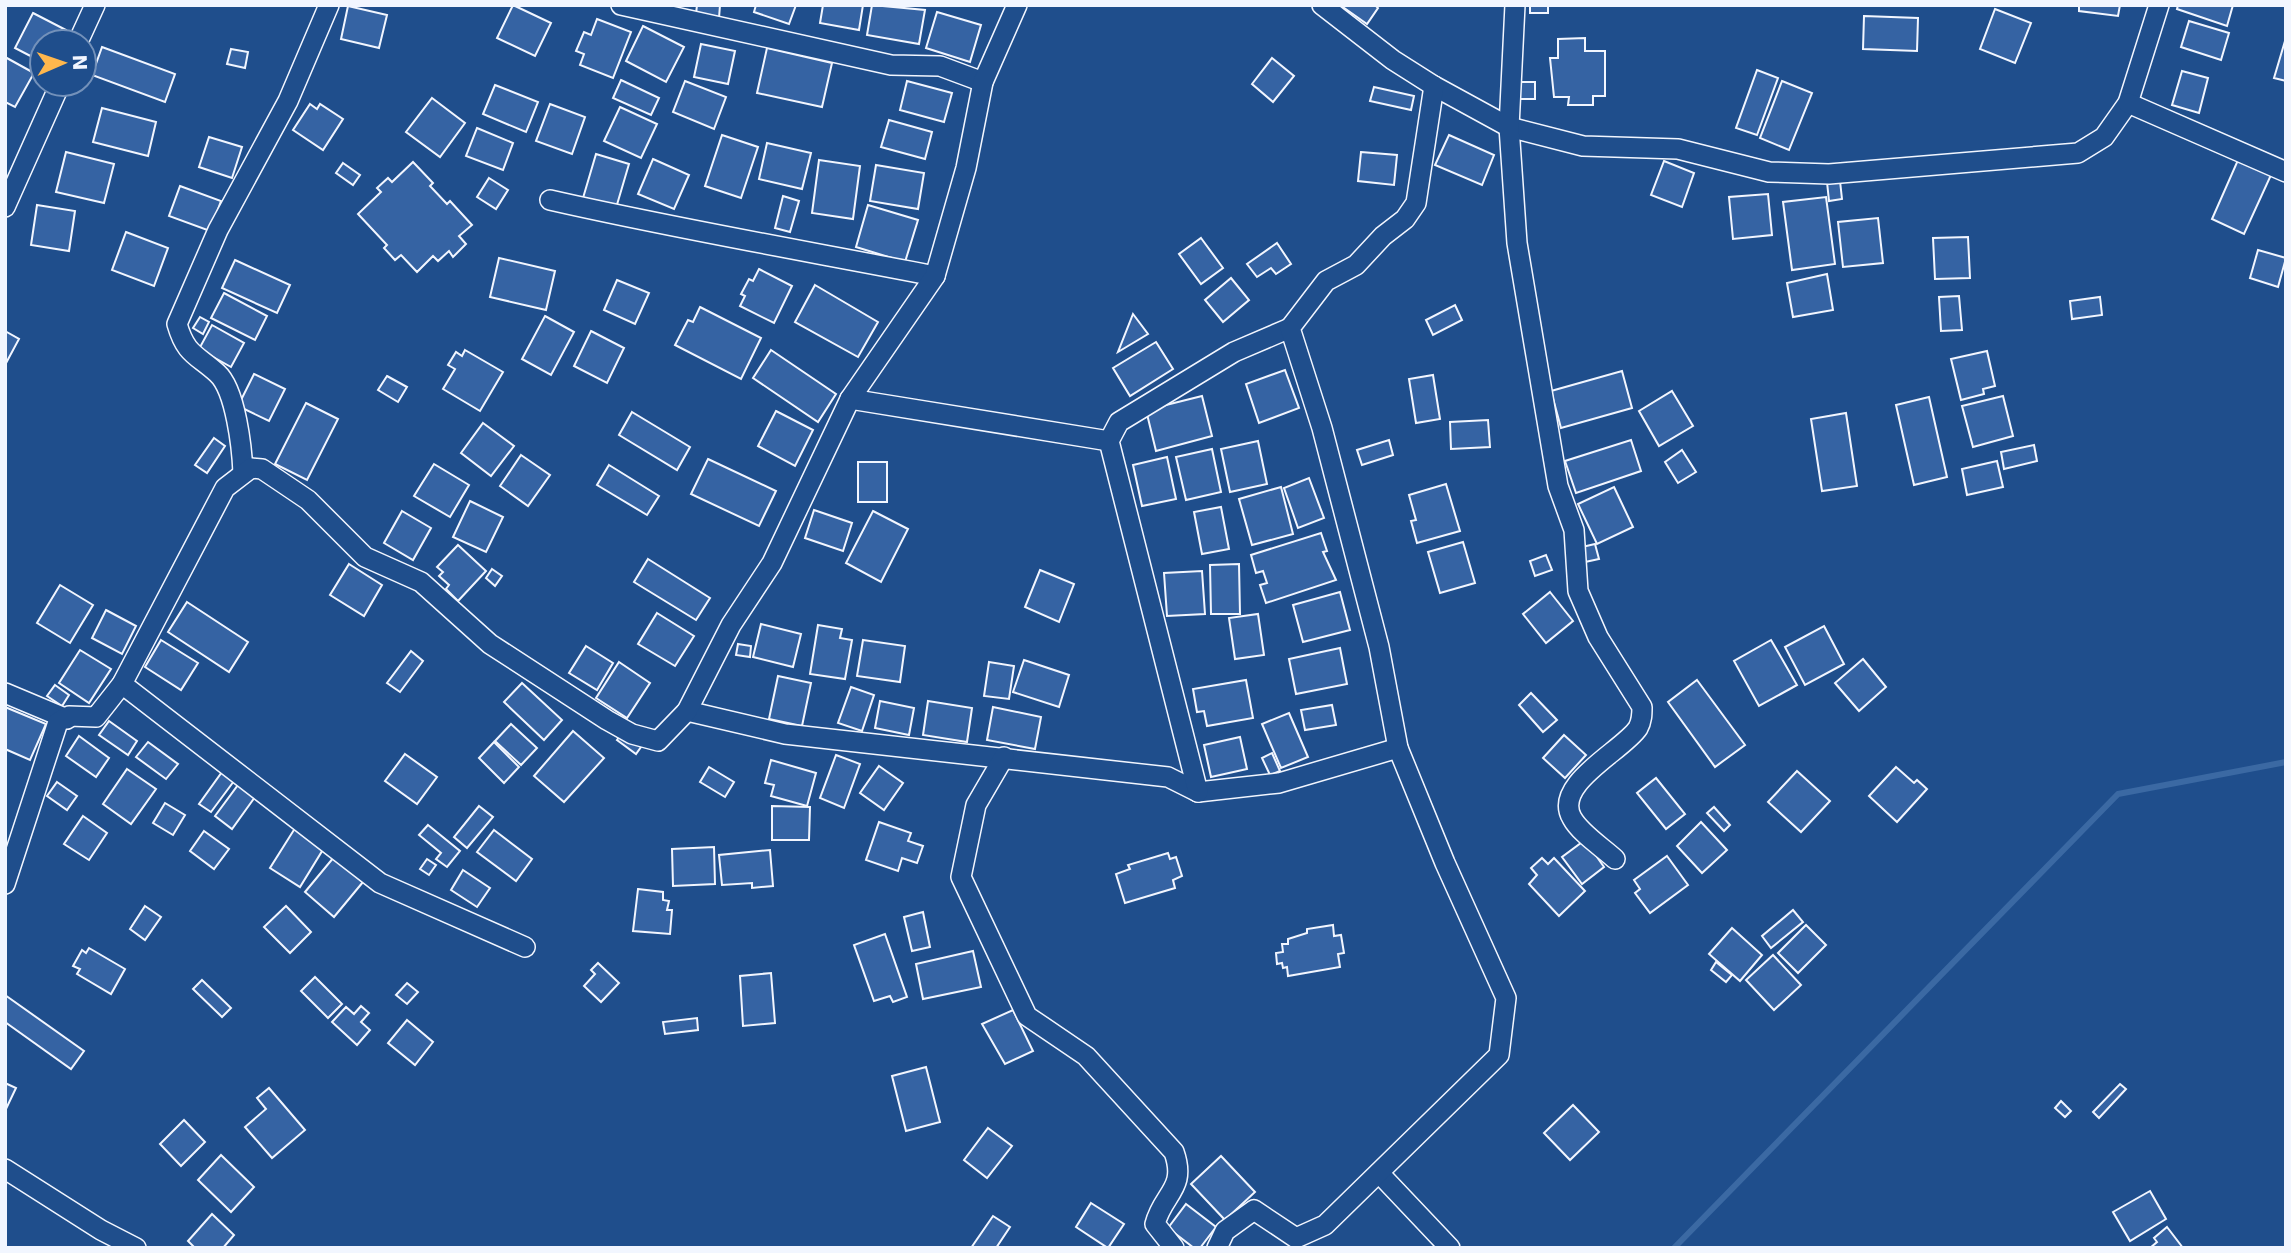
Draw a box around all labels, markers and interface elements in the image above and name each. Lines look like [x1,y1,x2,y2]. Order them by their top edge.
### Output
north arrow [28,28,98,98]
text: N [69,54,91,71]

